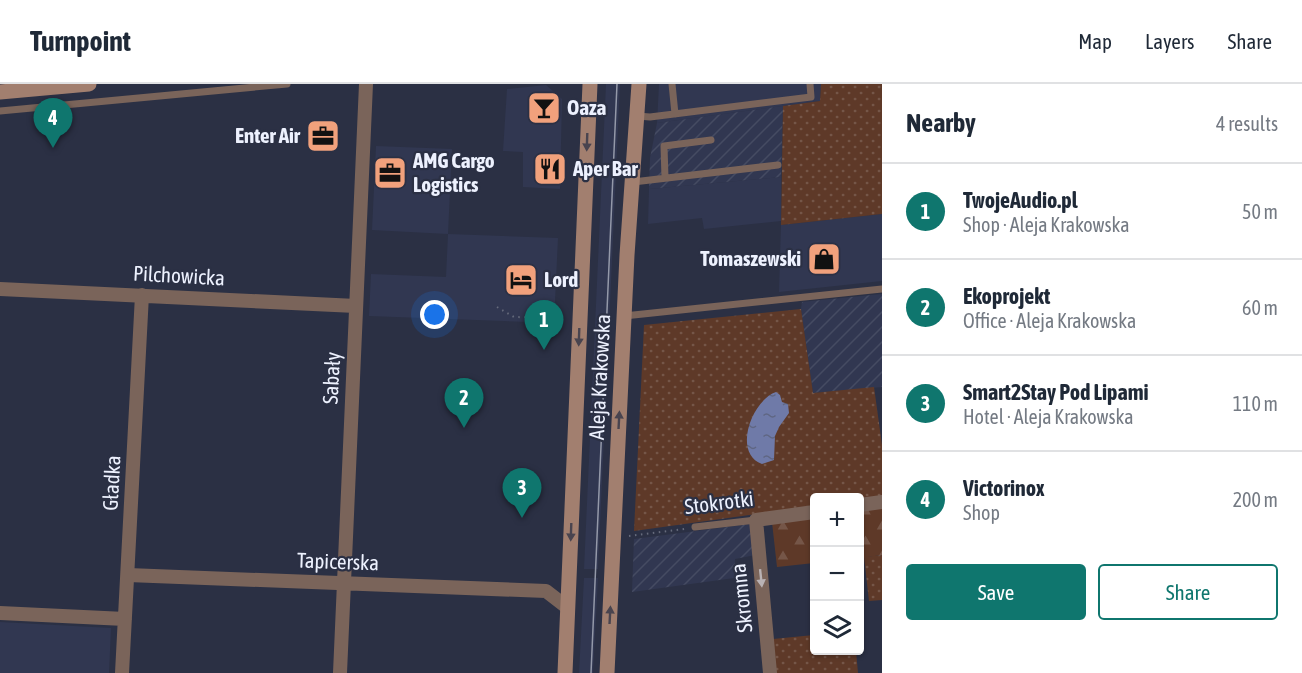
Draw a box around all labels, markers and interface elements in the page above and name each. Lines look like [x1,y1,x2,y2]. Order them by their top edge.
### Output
text: Turnpoint [30,25,131,57]
text: Map [1078,29,1112,53]
text: Layers [1145,29,1195,53]
text: Share [1228,29,1272,53]
bar icon: Oaza [526,90,562,126]
place label: Oaza [567,95,607,119]
pin: 4 [34,98,72,148]
text: Nearby [906,108,976,138]
text: 4 results [1216,112,1278,135]
office icon: Enter Air [305,118,341,154]
place label: Enter Air [235,123,301,147]
one-way arrow [582,133,592,152]
place label: AMG Cargo Logistics [412,148,495,196]
restaurant icon: Aper Bar [532,151,568,187]
office icon: AMG Cargo Logistics [372,155,408,191]
place label: Aper Bar [572,156,639,180]
text: TwojeAudio.pl [963,187,1078,213]
text: 1 [921,200,930,223]
text: 50 m [1242,200,1278,223]
text: Shop · Aleja Krakowska [963,213,1130,236]
shop icon: Tomaszewski [806,241,842,277]
place label: Tomaszewski [700,246,801,270]
street label: Pilchowicka [133,261,226,289]
hotel icon: Lord [503,262,539,298]
place label: Lord [544,267,578,291]
text: Ekoprojekt [963,283,1050,309]
text: 2 [921,296,930,319]
text: 60 m [1242,296,1278,319]
your location [420,300,449,329]
pin: 1 [524,300,564,350]
text: Office · Aleja Krakowska [963,309,1136,332]
street label: Aleja Krakowska [584,313,614,440]
one-way arrow [574,328,584,347]
street label: Sabały [318,351,344,405]
pin: 2 [444,378,484,428]
text: Smart2Stay Pod Lipami [963,379,1149,405]
text: 3 [921,392,930,415]
text: 110 m [1233,392,1278,415]
text: Hotel · Aleja Krakowska [963,405,1134,428]
one-way arrow [614,410,623,429]
street label: Gładka [98,455,124,511]
pin: 3 [502,468,542,518]
text: Victorinox [963,475,1045,501]
street label: Stokrotki [683,486,755,518]
text: 4 [921,488,930,511]
text: 200 m [1233,488,1278,511]
map controls [810,493,864,655]
button: + [810,493,864,547]
text: Shop [963,501,1000,524]
one-way arrow [566,523,575,542]
button: − [810,547,864,601]
street label: Tapicerska [297,548,380,574]
street label: Skromna [725,562,757,634]
button: Save [906,564,1086,620]
button: Share [1098,564,1278,620]
one-way arrow [756,569,766,588]
button: layers [810,601,864,655]
one-way arrow [605,605,614,624]

